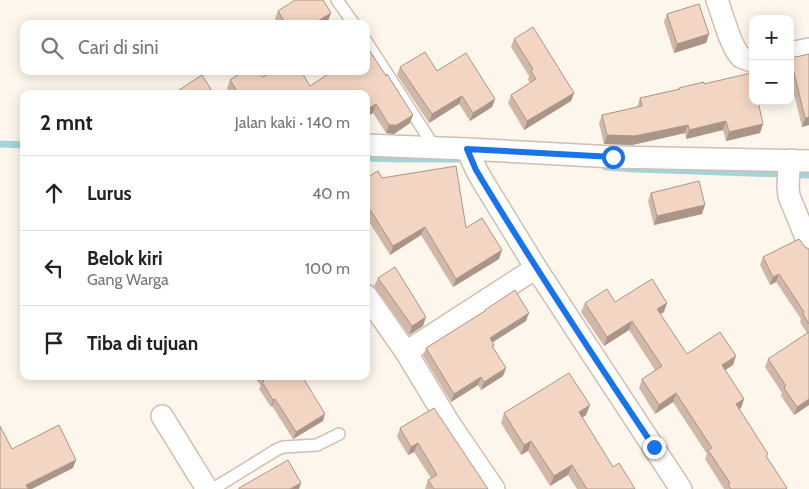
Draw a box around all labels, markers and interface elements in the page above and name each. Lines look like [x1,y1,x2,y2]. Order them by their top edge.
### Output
map controls [749,15,794,105]
button: + [749,15,794,60]
search box [20,20,370,75]
icon: search [38,34,66,62]
text: Cari di sini [78,36,159,59]
button: − [749,60,794,105]
text: 2 mnt [40,110,93,135]
text: Jalan kaki · 140 m [235,113,350,132]
route start [602,146,625,169]
icon: ahead [40,179,68,207]
text: Lurus [87,182,132,205]
text: 40 m [312,184,350,203]
text: Belok kiri [87,247,163,270]
icon: left [40,254,68,282]
text: 100 m [305,259,350,278]
text: Gang Warga [87,270,169,289]
icon: arrive [40,329,68,357]
text: Tiba di tujuan [87,332,198,355]
route end [643,436,666,459]

